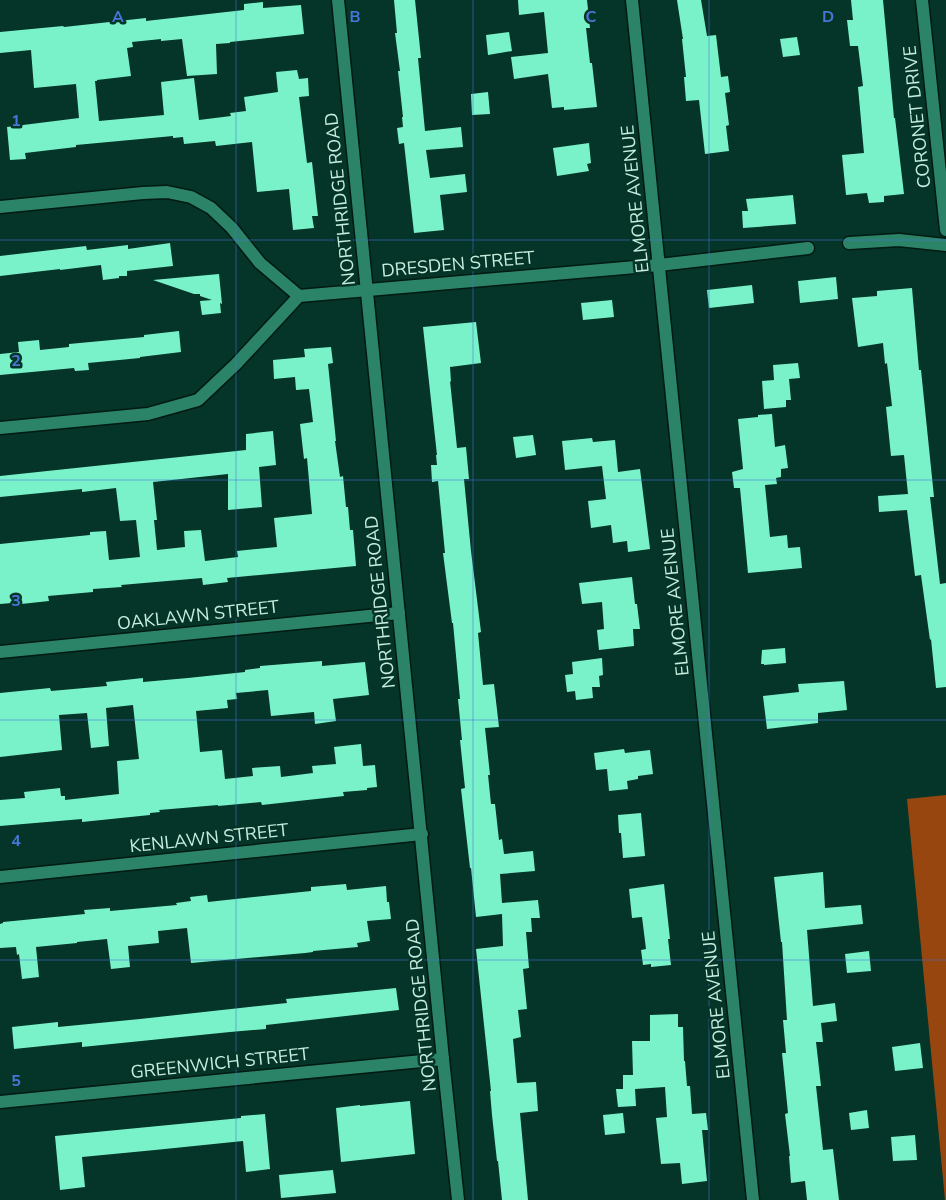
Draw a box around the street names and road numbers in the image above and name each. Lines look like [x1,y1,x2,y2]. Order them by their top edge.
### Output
street label: CORONET DRIVE [898,45,936,189]
street label: NORTHRIDGE ROAD [319,111,361,287]
street label: ELMORE AVENUE [615,124,655,274]
street label: DRESDEN STREET [380,245,536,283]
street label: NORTHRIDGE ROAD [359,514,401,690]
street label: ELMORE AVENUE [655,527,695,677]
street label: OAKLAWN STREET [116,595,280,635]
street label: KENLAWN STREET [128,818,290,858]
street label: NORTHRIDGE ROAD [400,917,442,1093]
street label: ELMORE AVENUE [696,930,736,1080]
street label: GREENWICH STREET [129,1042,311,1084]

